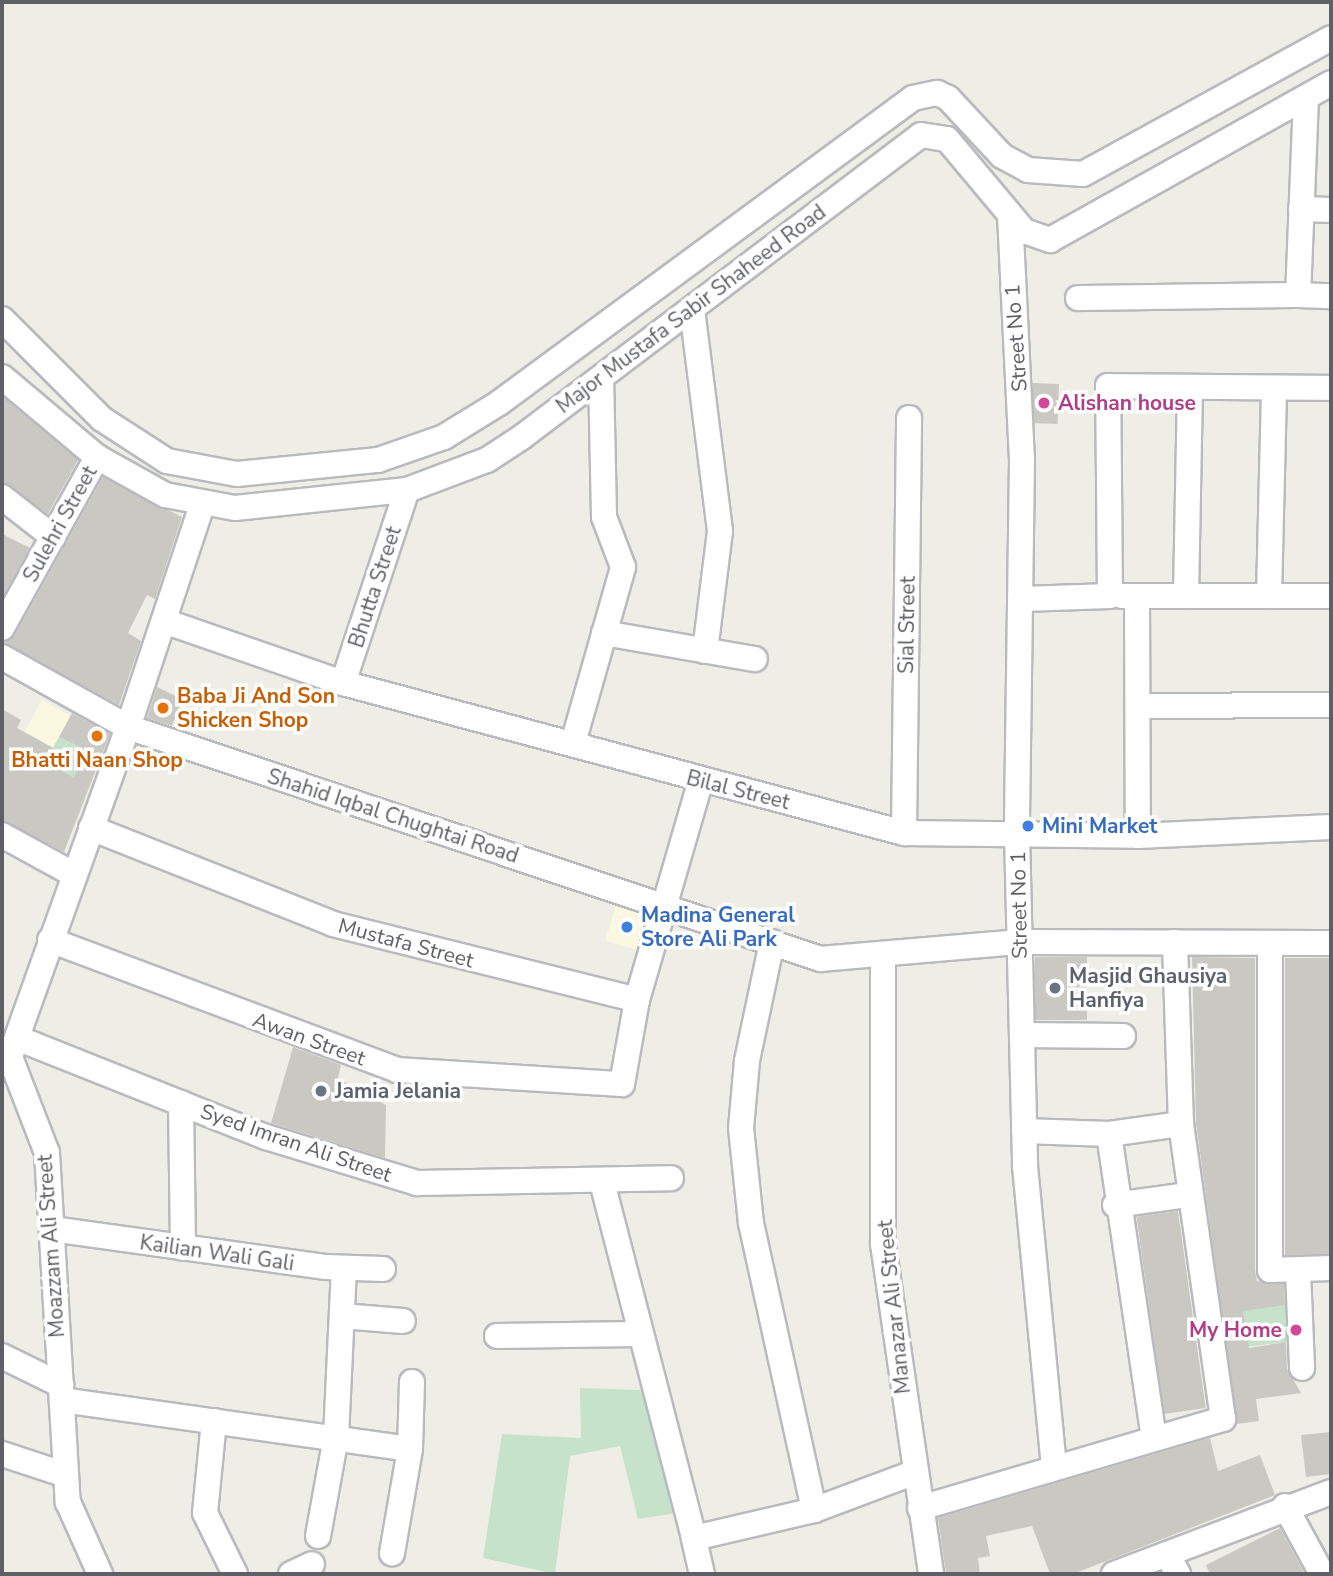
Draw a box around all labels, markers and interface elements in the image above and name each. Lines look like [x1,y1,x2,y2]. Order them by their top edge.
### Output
street label: Major Mustafa Sabir Shaheed Road [551,199,831,419]
street label: Street No 1 [1000,283,1032,393]
place label: Alishan house [1058,390,1196,416]
marker: Alishan house [1036,395,1052,411]
street label: Sulehri Street [18,461,102,587]
street label: Bhutta Street [344,523,406,651]
street label: Sial Street [894,576,920,674]
place label: Baba Ji And Son Shicken Shop [177,683,335,733]
marker: Baba Ji And Son Shicken Shop [155,700,171,716]
marker: Bhatti Naan Shop [89,728,105,744]
place label: Bhatti Naan Shop [11,747,183,773]
street label: Shahid Iqbal Chughtai Road [264,763,522,869]
street label: Bilal Street [684,765,792,815]
place label: Mini Market [1042,813,1157,839]
marker: Mini Market [1020,818,1036,834]
street label: Street No 1 [1005,851,1033,959]
place label: Madina General Store Ali Park [641,902,795,952]
street label: Mustafa Street [336,913,476,973]
marker: Madina General Store Ali Park [619,919,635,935]
place label: Masjid Ghausiya Hanfiya [1069,963,1227,1013]
marker: Masjid Ghausiya Hanfiya [1047,980,1063,996]
street label: Awan Street [249,1007,369,1071]
place label: Jamia Jelania [335,1078,461,1104]
marker: Jamia Jelania [313,1083,329,1099]
street label: Syed Imran Ali Street [197,1098,395,1188]
street label: Moazzam Ali Street [32,1153,70,1339]
street label: Manazar Ali Street [872,1219,916,1395]
street label: Kailian Wali Gali [138,1230,296,1276]
place label: My Home [1189,1317,1282,1343]
marker: My Home [1288,1322,1304,1338]

